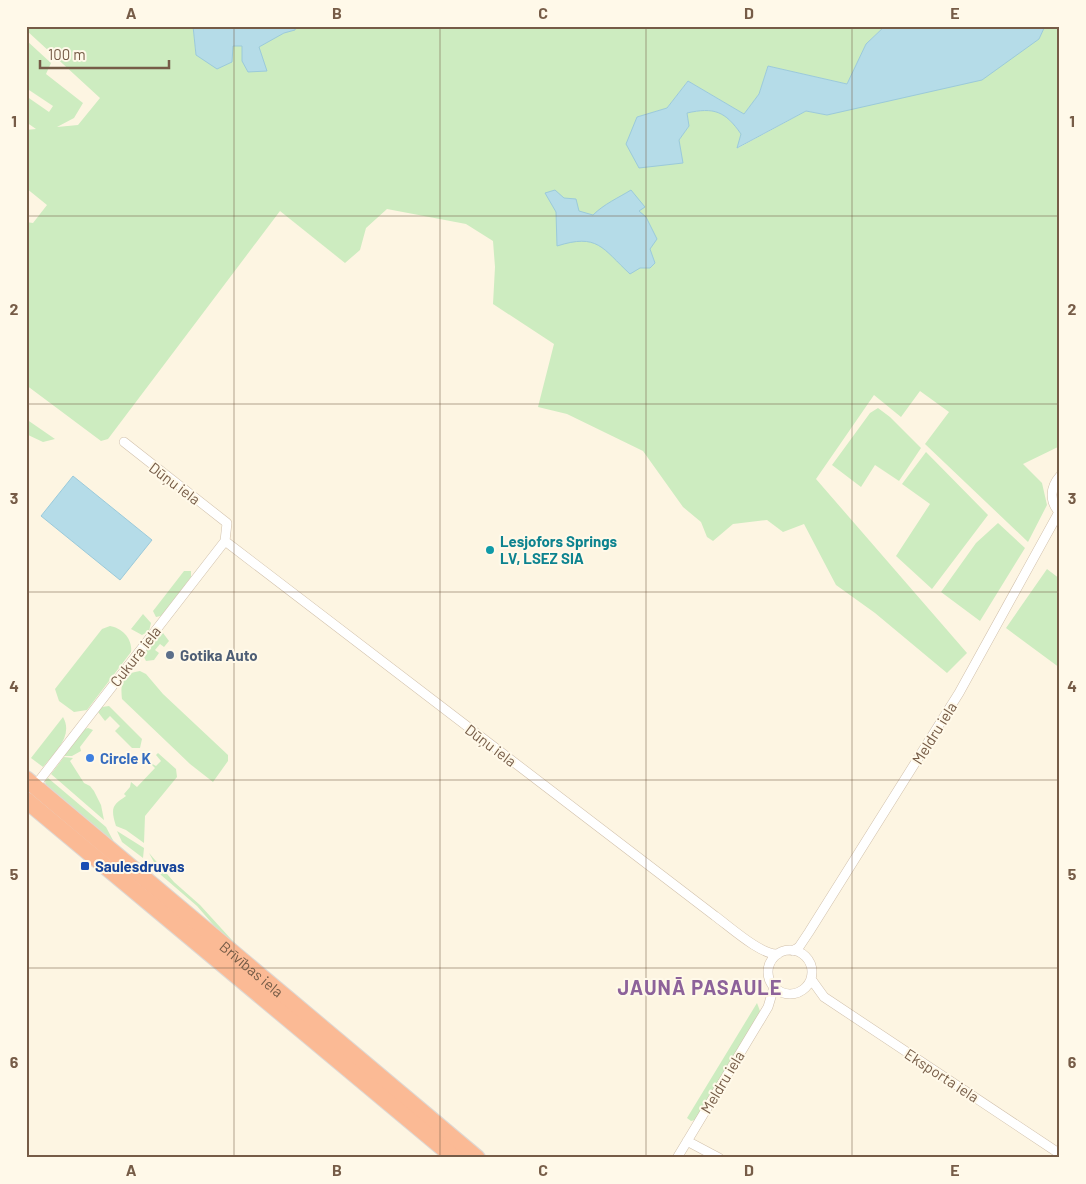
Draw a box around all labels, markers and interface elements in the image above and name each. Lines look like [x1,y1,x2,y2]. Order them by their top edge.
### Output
text: A [126,3,137,22]
text: B [332,3,342,22]
text: C [538,3,548,22]
text: D [744,3,754,22]
text: E [950,3,960,22]
scale bar [40,38,169,70]
text: 100 m [48,45,86,63]
text: 1 [11,111,17,130]
text: 1 [1069,111,1075,130]
text: 2 [10,299,19,318]
text: 2 [1068,299,1077,318]
street label: Dūņu iela [146,458,204,508]
text: 3 [10,488,18,507]
text: 3 [1068,488,1076,507]
place label: Lesjofors Springs LV, LSEZ SIA [500,532,618,567]
marker: Lesjofors Springs LV, LSEZ SIA [484,544,496,556]
street label: Cukura iela [106,622,164,690]
place label: Gotika Auto [180,646,258,664]
marker: Gotika Auto [164,649,176,661]
text: 4 [9,676,19,695]
text: 4 [1067,676,1077,695]
street label: Meldru iela [908,699,960,767]
street label: Dūņu iela [462,720,520,770]
place label: Circle K [100,749,151,767]
marker: Circle K [84,752,96,764]
place label: Saulesdruvas [95,857,185,875]
marker: Saulesdruvas [79,860,91,872]
text: 5 [10,864,19,883]
text: 5 [1068,864,1077,883]
street label: Brīvības iela [216,937,287,1001]
district label: JAUNĀ PASAULE [618,975,782,999]
street label: Eksporta iela [902,1044,982,1106]
street label: Meldru iela [696,1047,748,1117]
text: 6 [10,1052,19,1071]
text: 6 [1068,1052,1077,1071]
text: A [126,1160,137,1179]
text: B [332,1160,342,1179]
text: C [538,1160,548,1179]
text: D [744,1160,754,1179]
text: E [950,1160,960,1179]

